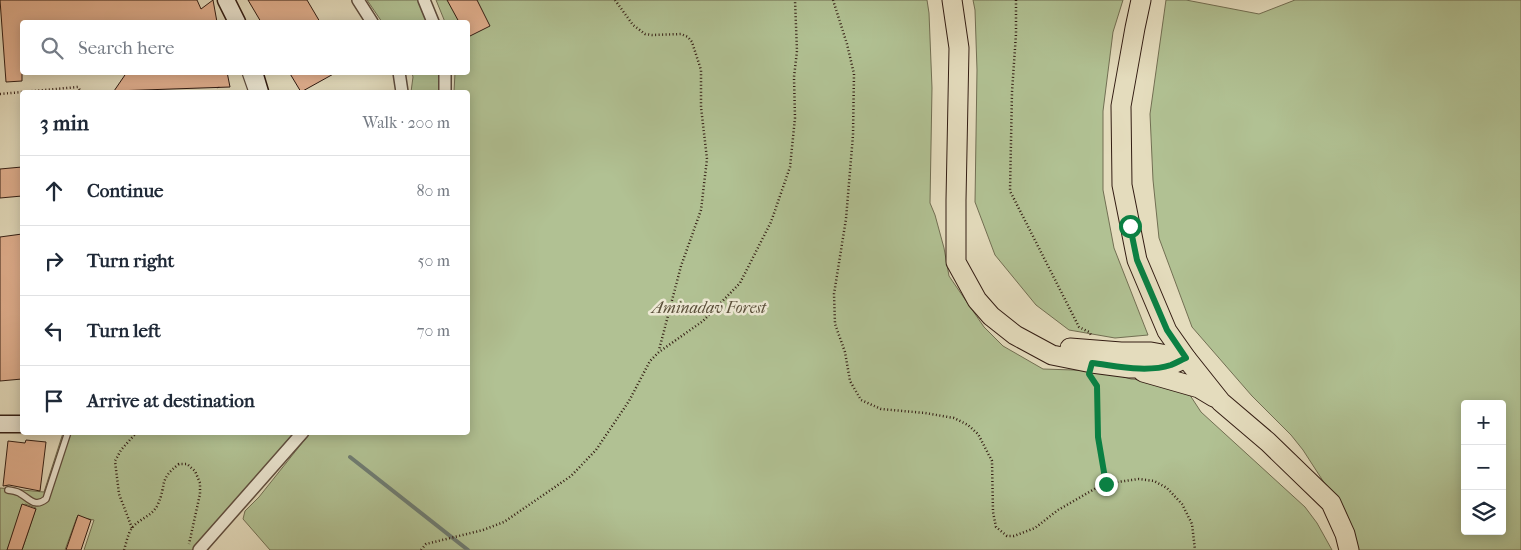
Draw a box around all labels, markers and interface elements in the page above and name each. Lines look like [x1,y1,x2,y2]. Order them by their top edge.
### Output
search box [20,20,470,75]
icon: search [38,34,66,62]
text: Search here [78,37,174,59]
text: 3 min [40,111,89,135]
text: Walk · 200 m [363,113,450,132]
icon: ahead [40,177,68,205]
text: Continue [87,180,163,202]
text: 80 m [416,181,450,200]
route start [1119,215,1142,238]
icon: right [40,247,68,275]
text: Turn right [87,250,174,272]
text: 50 m [418,251,450,270]
park label: Aminadav Forest [650,298,767,317]
icon: left [40,317,68,345]
text: Turn left [87,320,161,342]
text: 70 m [417,321,450,340]
icon: arrive [40,387,68,415]
text: Arrive at destination [87,390,255,412]
map controls [1461,400,1506,535]
button: + [1461,400,1506,445]
button: − [1461,445,1506,490]
route end [1095,473,1118,496]
button: layers [1461,490,1506,535]

